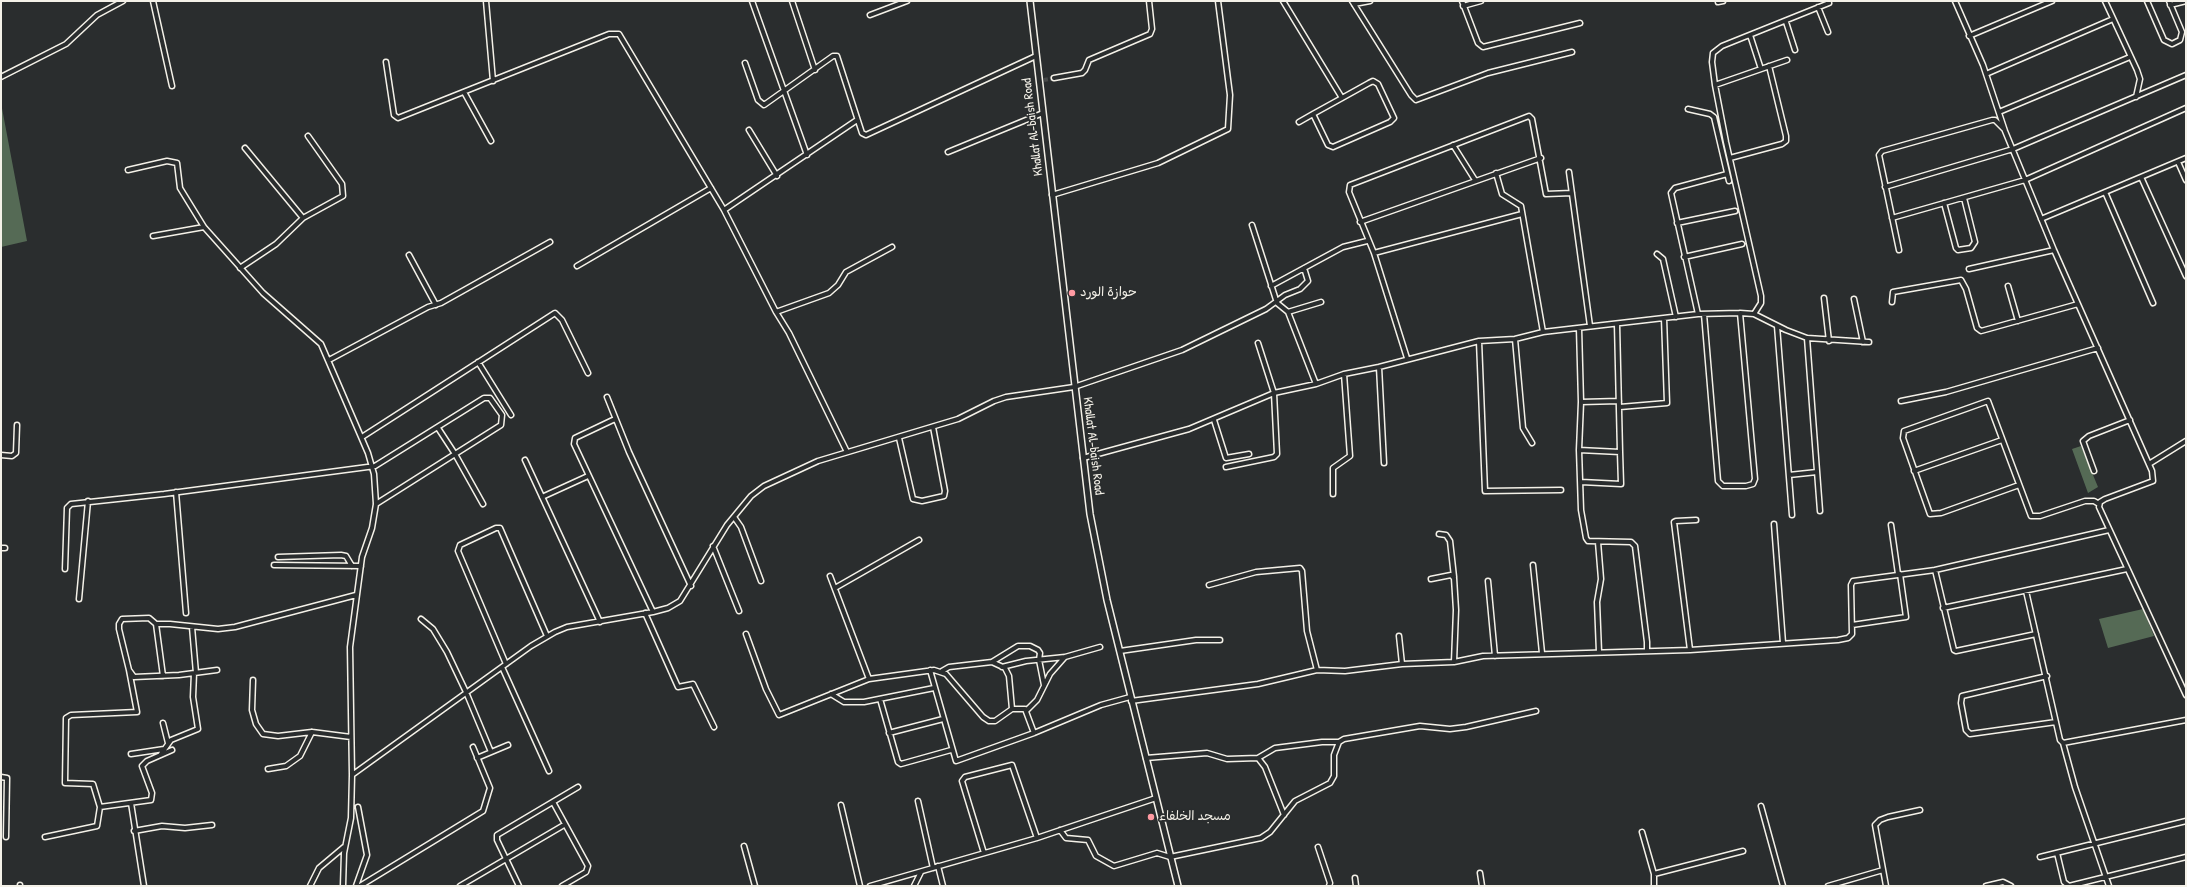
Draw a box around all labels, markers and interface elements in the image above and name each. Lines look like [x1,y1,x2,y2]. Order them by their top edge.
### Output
street label: Khallat Al-baish Road [1019,77,1047,177]
place label: حوازة الورد [1080,285,1137,301]
marker: حوازة الورد [1067,288,1077,298]
street label: Khallat Al-baish Road [1079,396,1107,496]
place label: مسجد الخلفاء [1159,809,1231,825]
marker: مسجد الخلفاء [1146,812,1156,822]

